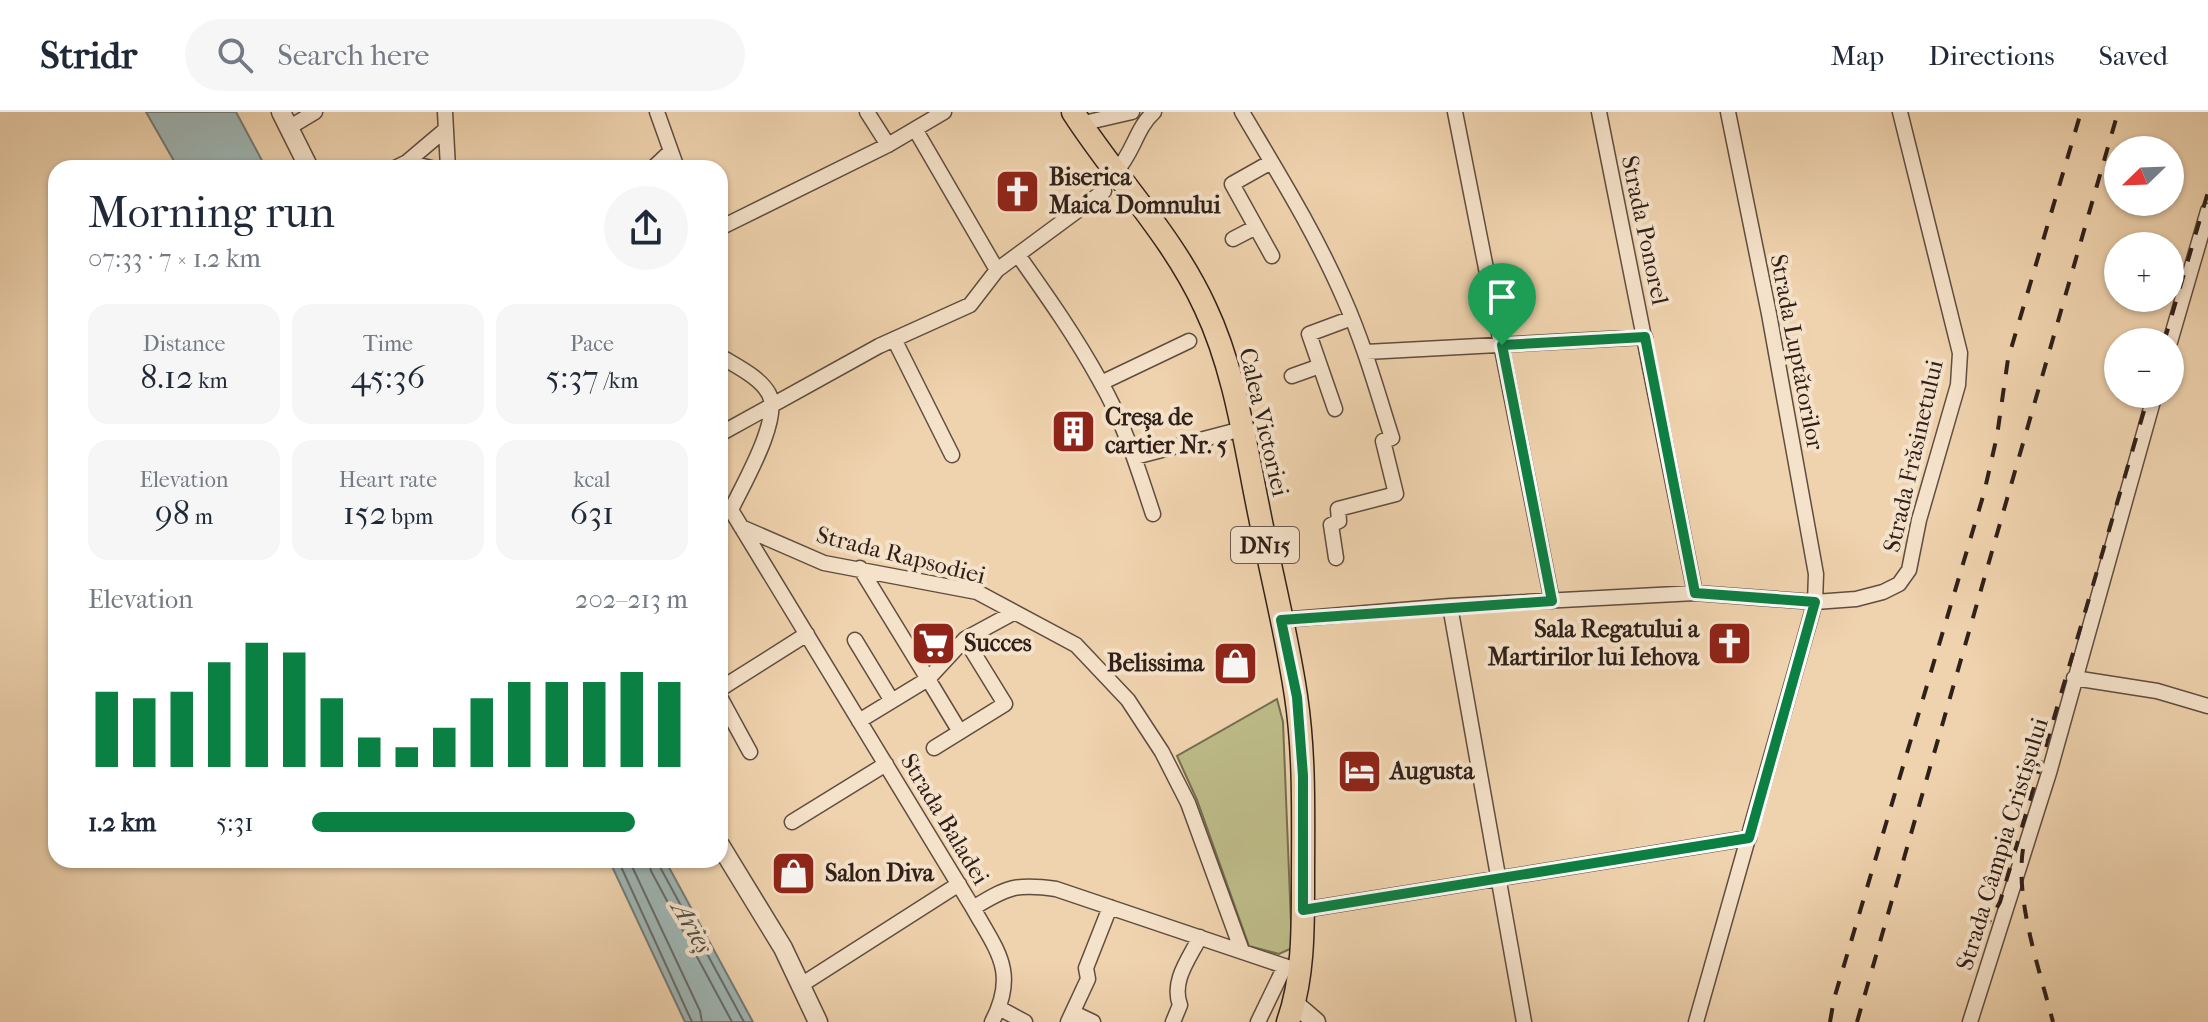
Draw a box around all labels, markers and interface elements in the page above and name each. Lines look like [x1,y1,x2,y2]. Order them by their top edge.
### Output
search box [185,19,745,91]
text: Stridr [40,33,137,78]
icon: search [213,33,257,77]
text: Search here [277,38,429,73]
text: Map [1831,39,1884,72]
text: Directions [1928,39,2055,72]
text: Saved [2099,39,2168,72]
north arrow [2104,136,2184,216]
map controls [2104,136,2184,408]
street label: Strada Ponorel [1616,153,1675,308]
place label: Biserica Maica Domnului [1049,163,1221,219]
church icon: Biserica Maica Domnului [994,167,1042,215]
button: share [604,186,688,270]
text: Morning run [88,187,335,238]
button: + [2104,232,2184,312]
text: 07:33 · 7 × 1.2 km [88,243,261,274]
street label: Strada Luptătorilor [1764,252,1830,453]
pin [1468,263,1536,345]
icon: arrive [1480,275,1524,319]
button: − [2104,328,2184,408]
text: Distance [143,331,225,357]
text: Time [363,331,413,357]
text: Pace [570,331,614,357]
street label: Calea Victoriei [1233,345,1295,499]
text: 8.12 [140,357,193,397]
text: 45:36 [351,357,425,397]
text: 5:37 [546,357,599,397]
street label: Strada Frăsinetului [1877,357,1949,555]
text: km [193,368,228,394]
text: /km [599,368,638,394]
place label: Creșa de cartier Nr. 5 [1105,403,1227,459]
building icon: Creșa de cartier Nr. 5 [1050,407,1098,455]
text: Elevation [140,467,228,493]
text: Heart rate [339,467,437,493]
text: kcal [573,467,611,493]
text: 98 [155,493,190,533]
text: 152 [343,493,387,533]
text: 631 [570,493,614,533]
text: m [190,504,213,530]
text: bpm [387,504,433,530]
street label: Strada Rapsodiei [813,520,989,590]
road number: DN15 [1231,527,1299,563]
text: Elevation [88,584,193,615]
text: 202–213 m [575,584,688,615]
place label: Sala Regatului a Martirilor lui Iehova [1488,615,1700,671]
supermarket icon: Succes [909,619,957,667]
church icon: Sala Regatului a Martirilor lui Iehova [1706,619,1754,667]
place label: Succes [964,629,1032,657]
shop icon: Belissima [1211,639,1259,687]
place label: Belissima [1107,649,1205,677]
street label: Strada Câmpia Cristișului [1950,714,2054,974]
hotel icon: Augusta [1335,747,1383,795]
street label: Strada Baladei [895,748,995,890]
place label: Augusta [1388,757,1475,785]
text: 1.2 km [88,807,156,838]
text: 5:31 [216,807,253,838]
shop icon: Salon Diva [770,849,818,897]
place label: Salon Diva [825,859,935,887]
water label: Arieș [664,893,720,960]

